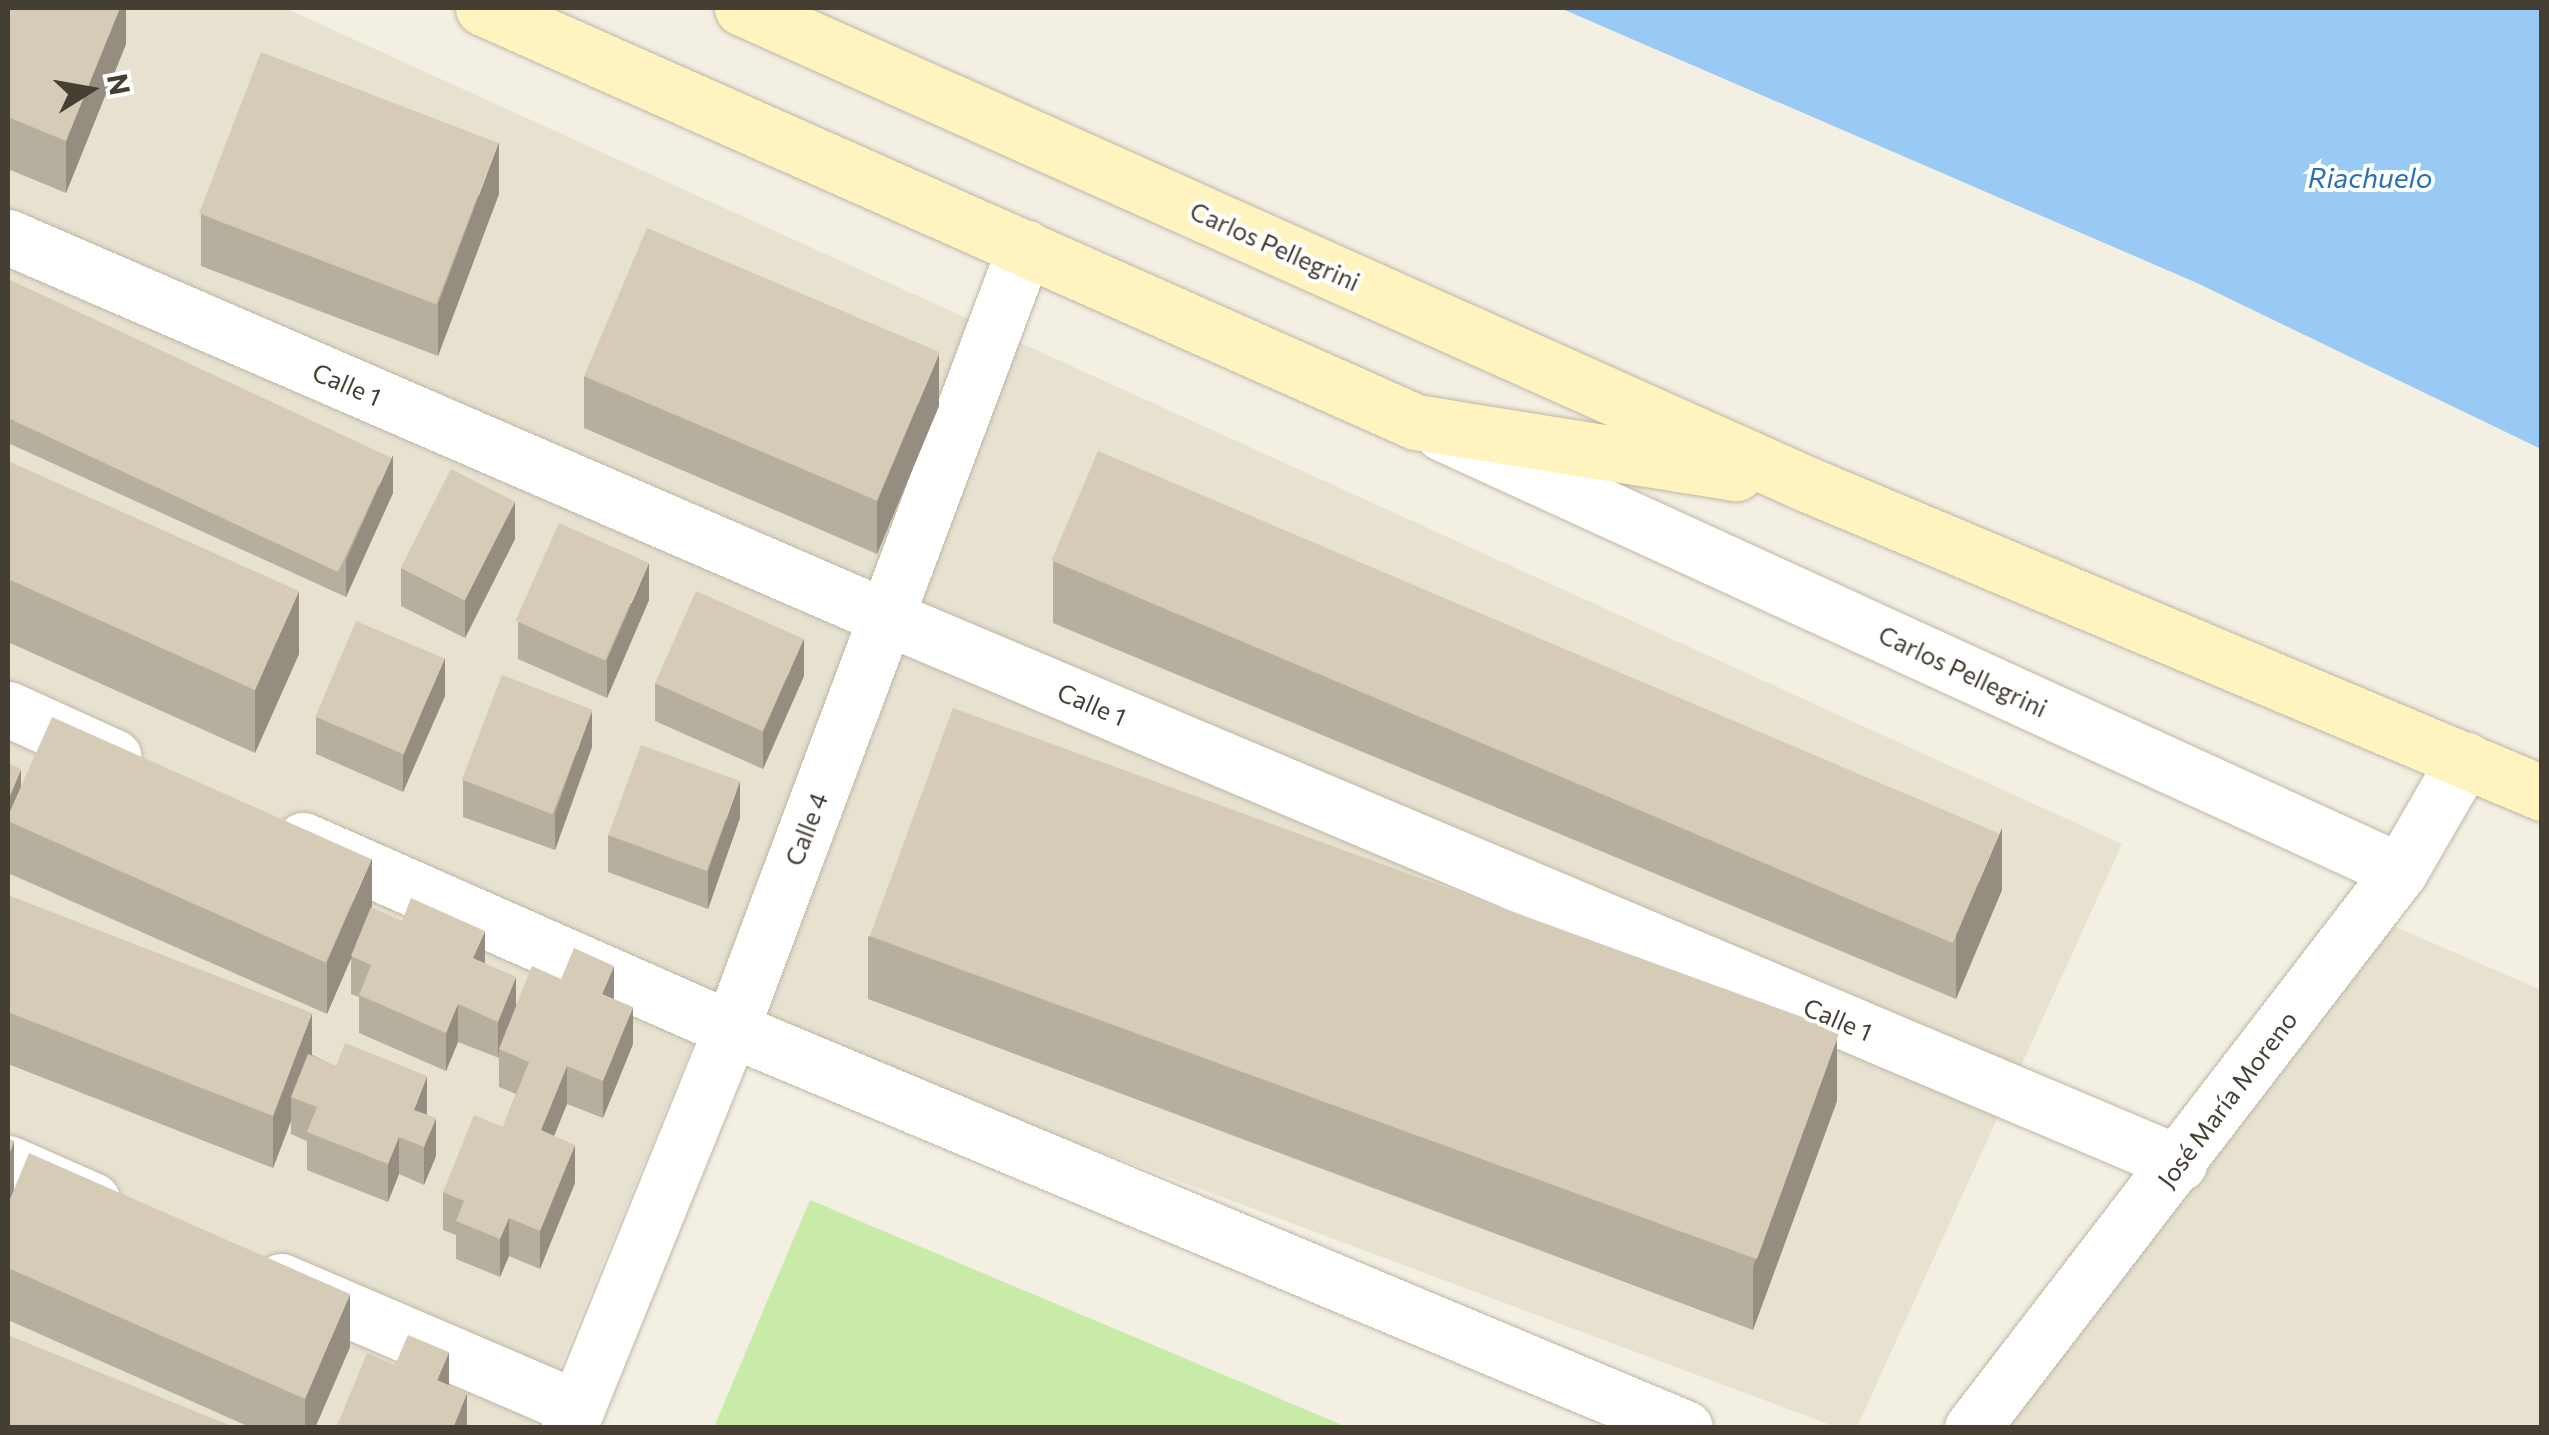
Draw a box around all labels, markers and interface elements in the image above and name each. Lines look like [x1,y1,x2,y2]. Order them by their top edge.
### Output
north arrow [40,40,140,140]
text: N [101,71,138,98]
water label: Riachuelo [2308,160,2432,194]
street label: Carlos Pellegrini [1186,195,1364,297]
street label: Calle 1 [308,356,386,412]
street label: Carlos Pellegrini [1874,619,2052,723]
street label: Calle 1 [1053,676,1131,732]
street label: Calle 4 [778,788,834,870]
street label: Calle 1 [1799,991,1877,1047]
street label: José María Moreno [2151,1005,2303,1193]

